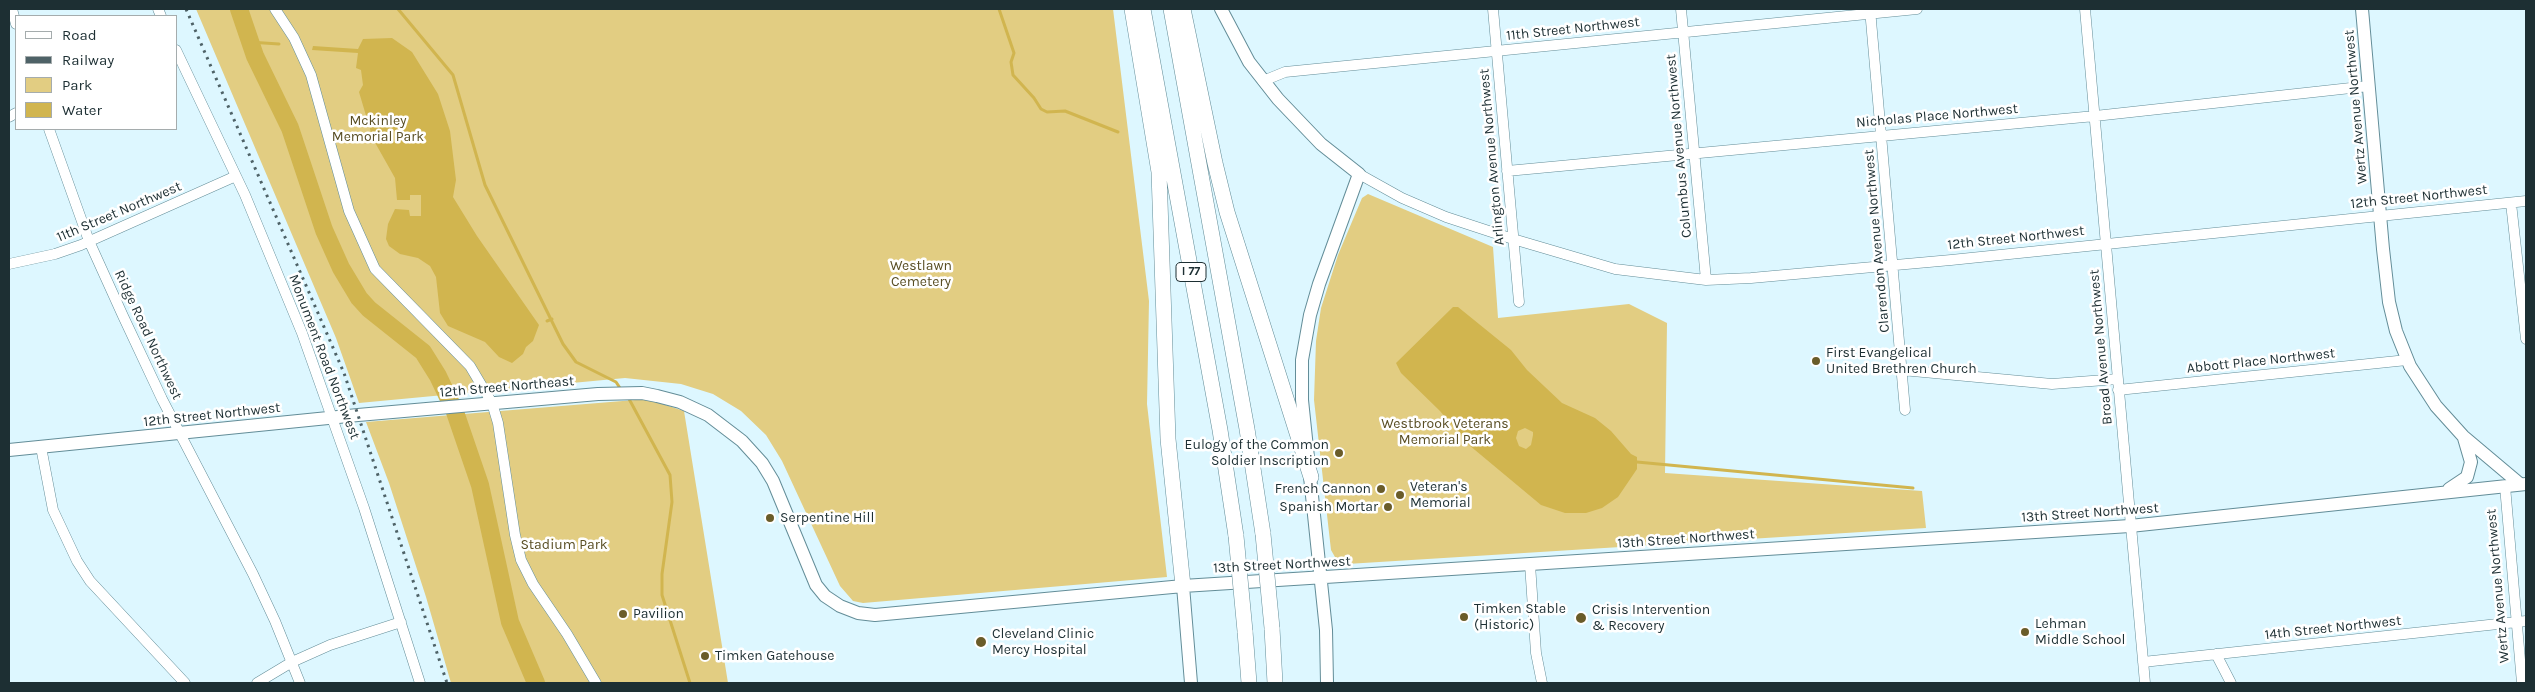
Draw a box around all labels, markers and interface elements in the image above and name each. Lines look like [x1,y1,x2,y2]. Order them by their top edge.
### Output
street label: 11th Street Northwest [1505,14,1641,44]
legend [15,15,178,130]
text: Road [62,26,97,44]
street label: Wertz Avenue Northwest [2341,29,2371,185]
text: Railway [62,51,114,69]
street label: Columbus Avenue Northwest [1663,53,1695,239]
street label: Arlington Avenue Northwest [1476,68,1508,246]
text: Park [62,76,92,94]
text: Water [62,101,102,119]
street label: Nicholas Place Northwest [1855,101,2019,131]
park label: Mckinley Memorial Park [332,113,424,146]
street label: Clarendon Avenue Northwest [1861,149,1893,333]
street label: 11th Street Northwest [54,178,184,246]
street label: 12th Street Northwest [2350,181,2488,213]
street label: 12th Street Northwest [1947,222,2085,254]
park label: Westlawn Cemetery [890,258,952,290]
road number: I 77 [1176,262,1206,282]
street label: Ridge Road Northwest [111,268,185,402]
street label: Broad Avenue Northwest [2086,269,2116,425]
street label: Monument Road Northwest [285,272,363,442]
place label: First Evangelical United Brethren Church [1826,345,1977,378]
street label: Abbott Place Northwest [2186,345,2336,377]
marker: First Evangelical United Brethren Church [1810,355,1822,367]
street label: 12th Street Northeast [439,373,575,401]
street label: 12th Street Northwest [143,399,281,431]
park label: Westbrook Veterans Memorial Park [1381,416,1509,448]
place label: Eulogy of the Common Soldier Inscription [1185,437,1329,470]
marker: Eulogy of the Common Soldier Inscription [1333,447,1345,459]
place label: Veteran's Memorial [1410,479,1471,512]
place label: French Cannon [1275,481,1371,497]
marker: French Cannon [1375,483,1387,495]
marker: Veteran's Memorial [1394,489,1406,501]
place label: Spanish Mortar [1279,499,1378,515]
street label: 13th Street Northwest [2021,500,2159,526]
marker: Spanish Mortar [1382,501,1394,513]
street label: Wertz Avenue Northwest [2483,508,2513,664]
place label: Serpentine Hill [780,510,874,526]
marker: Serpentine Hill [764,512,776,524]
street label: 13th Street Northwest [1617,526,1755,552]
park label: Stadium Park [520,537,608,553]
street label: 13th Street Northwest [1213,553,1351,577]
place label: Timken Stable (Historic) [1474,601,1566,634]
place label: Crisis Intervention & Recovery [1592,602,1710,634]
place label: Pavilion [633,606,684,622]
marker: Pavilion [617,608,629,620]
marker: Timken Stable (Historic) [1458,611,1470,623]
marker: Crisis Intervention & Recovery [1574,611,1588,625]
street label: 14th Street Northwest [2264,612,2402,644]
place label: Lehman Middle School [2035,616,2125,648]
place label: Cleveland Clinic Mercy Hospital [992,626,1094,658]
marker: Lehman Middle School [2019,626,2031,638]
marker: Cleveland Clinic Mercy Hospital [974,635,988,649]
place label: Timken Gatehouse [715,648,834,664]
marker: Timken Gatehouse [699,650,711,662]

